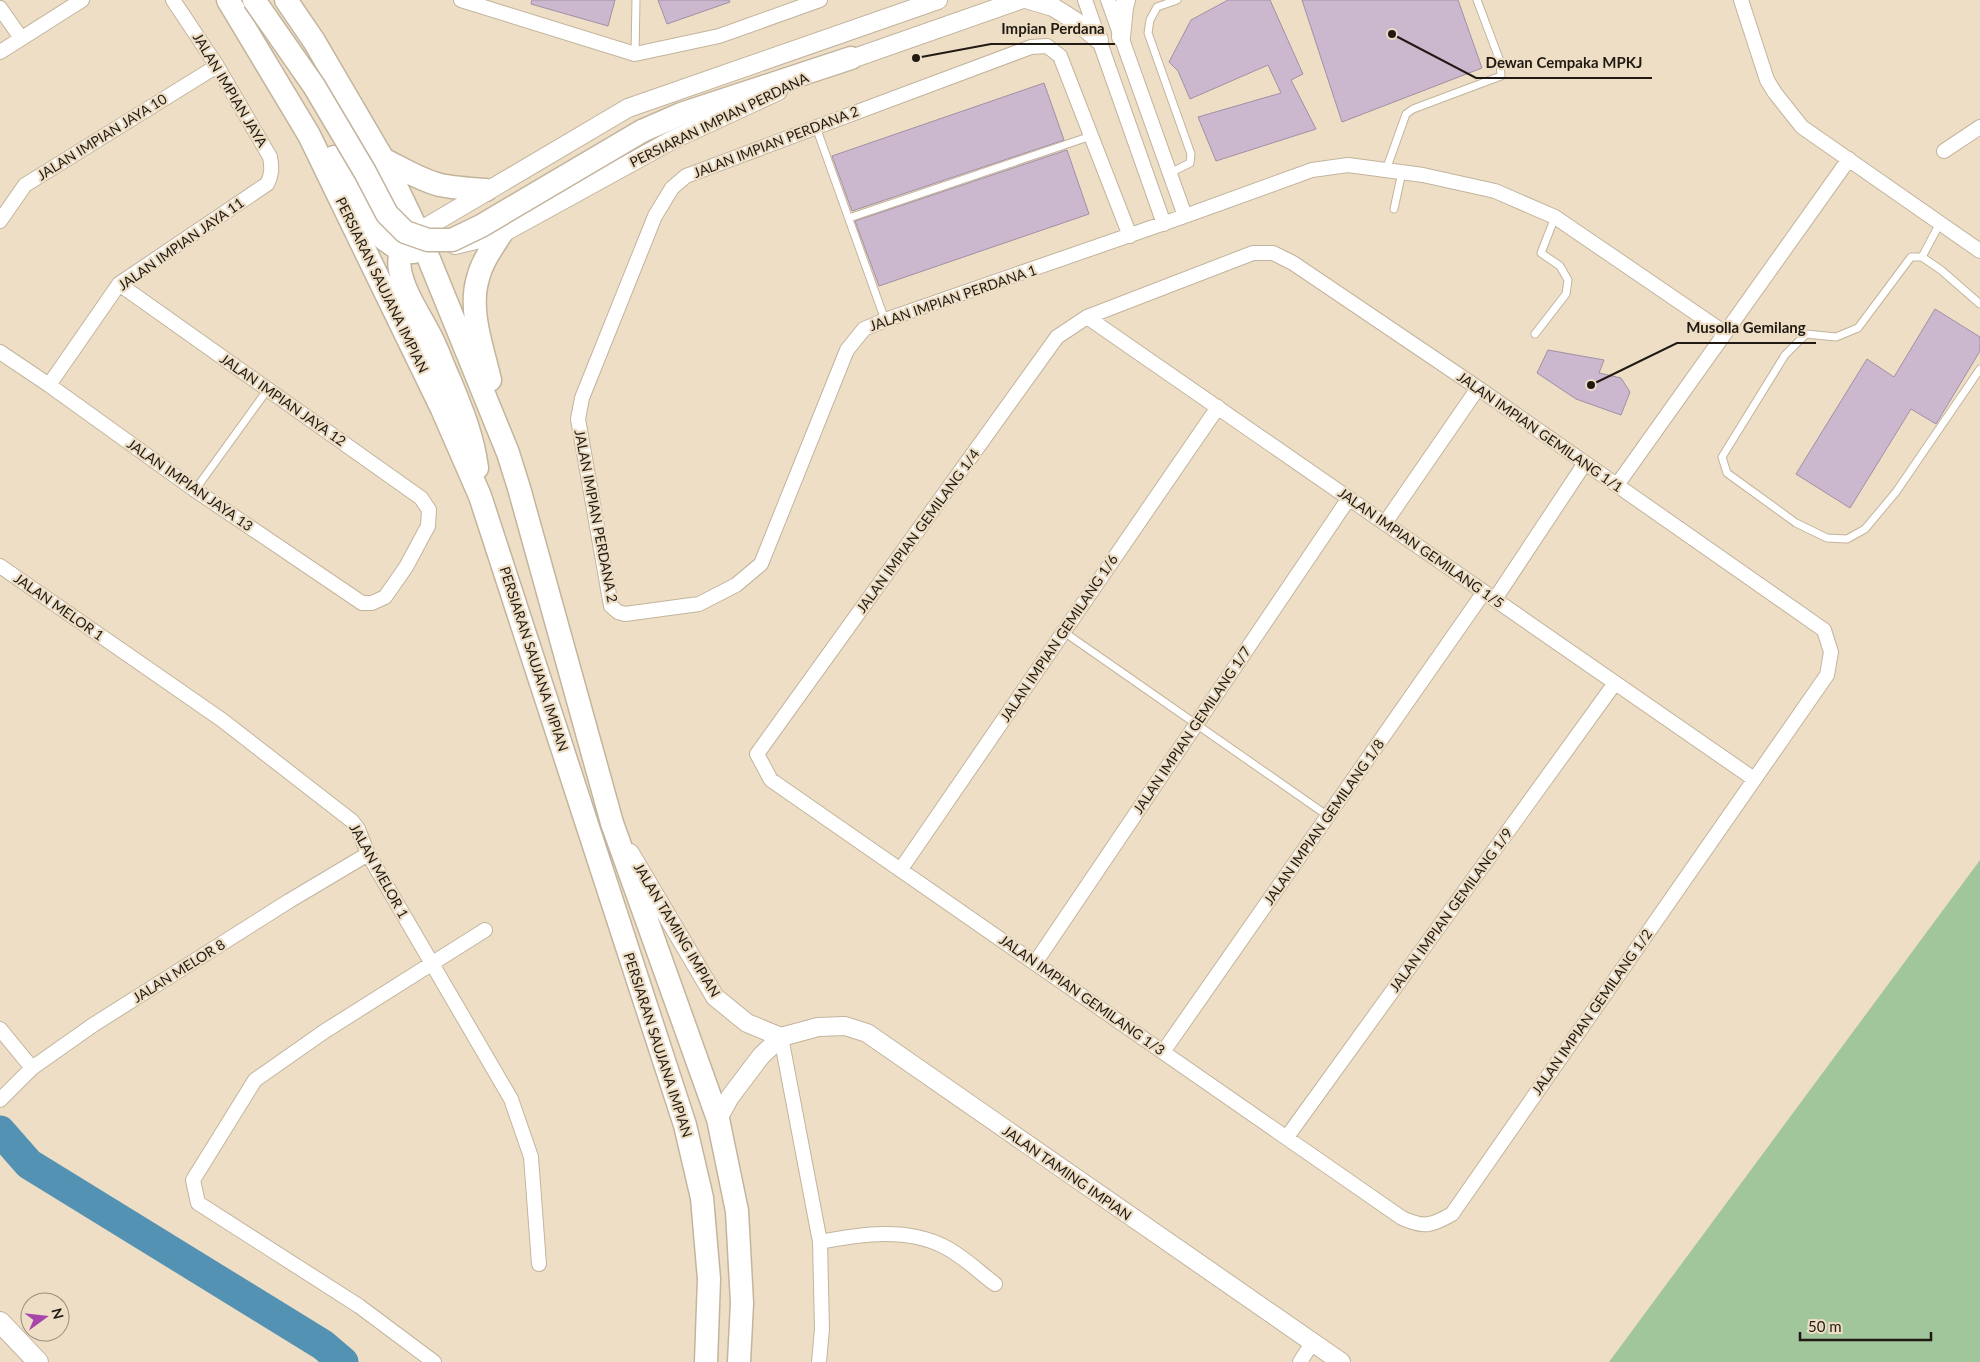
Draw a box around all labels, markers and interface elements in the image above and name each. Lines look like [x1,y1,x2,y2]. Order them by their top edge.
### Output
callout: Impian Perdana [991,14,1115,44]
text: Impian Perdana [1001,19,1105,37]
street label: JALAN IMPIAN JAYA [190,30,272,150]
callout: Dewan Cempaka MPKJ [1476,48,1652,78]
text: Dewan Cempaka MPKJ [1486,53,1642,71]
street label: PERSIARAN IMPIAN PERDANA [626,68,812,170]
street label: JALAN IMPIAN JAYA 10 [34,90,170,183]
street label: JALAN IMPIAN PERDANA 2 [691,102,861,181]
street label: JALAN IMPIAN JAYA 11 [115,194,247,293]
street label: PERSIARAN SAUJANA IMPIAN [332,194,432,375]
street label: JALAN IMPIAN PERDANA 1 [867,261,1039,334]
callout: Musolla Gemilang [1677,313,1816,343]
text: Musolla Gemilang [1686,318,1806,336]
street label: JALAN IMPIAN JAYA 12 [217,350,349,449]
street label: JALAN IMPIAN GEMILANG 1/1 [1454,368,1626,495]
street label: JALAN IMPIAN PERDANA 2 [571,428,622,604]
street label: JALAN IMPIAN JAYA 13 [124,435,256,534]
street label: JALAN IMPIAN GEMILANG 1/4 [852,446,983,616]
street label: JALAN IMPIAN GEMILANG 1/5 [1335,484,1507,611]
street label: JALAN IMPIAN GEMILANG 1/6 [996,551,1121,725]
street label: PERSIARAN SAUJANA IMPIAN [497,564,572,753]
street label: JALAN MELOR 1 [11,569,107,644]
street label: JALAN IMPIAN GEMILANG 1/7 [1129,643,1254,817]
street label: JALAN IMPIAN GEMILANG 1/8 [1260,736,1387,908]
street label: JALAN MELOR 1 [346,820,412,921]
street label: JALAN IMPIAN GEMILANG 1/9 [1385,825,1516,995]
street label: JALAN TAMING IMPIAN [631,860,724,1000]
street label: JALAN IMPIAN GEMILANG 1/2 [1528,926,1655,1098]
street label: JALAN IMPIAN GEMILANG 1/3 [996,931,1168,1058]
street label: JALAN MELOR 8 [129,935,228,1006]
street label: PERSIARAN SAUJANA IMPIAN [621,950,696,1139]
street label: JALAN TAMING IMPIAN [1000,1122,1135,1224]
north arrow [20,1292,70,1342]
text: N [48,1306,68,1321]
scale bar [1800,1310,1931,1342]
text: 50 m [1808,1317,1842,1335]

